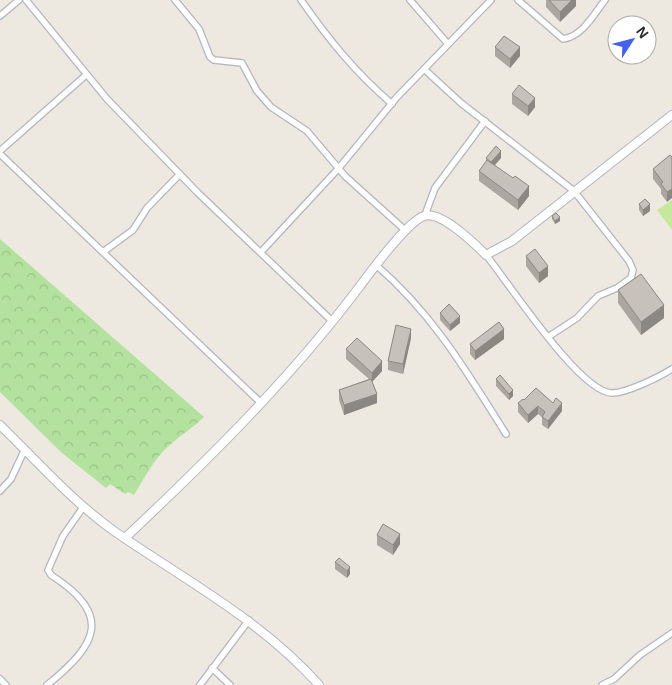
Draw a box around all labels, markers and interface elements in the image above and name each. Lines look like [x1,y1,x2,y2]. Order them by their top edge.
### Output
north arrow [607,15,657,65]
text: N [633,24,652,41]

